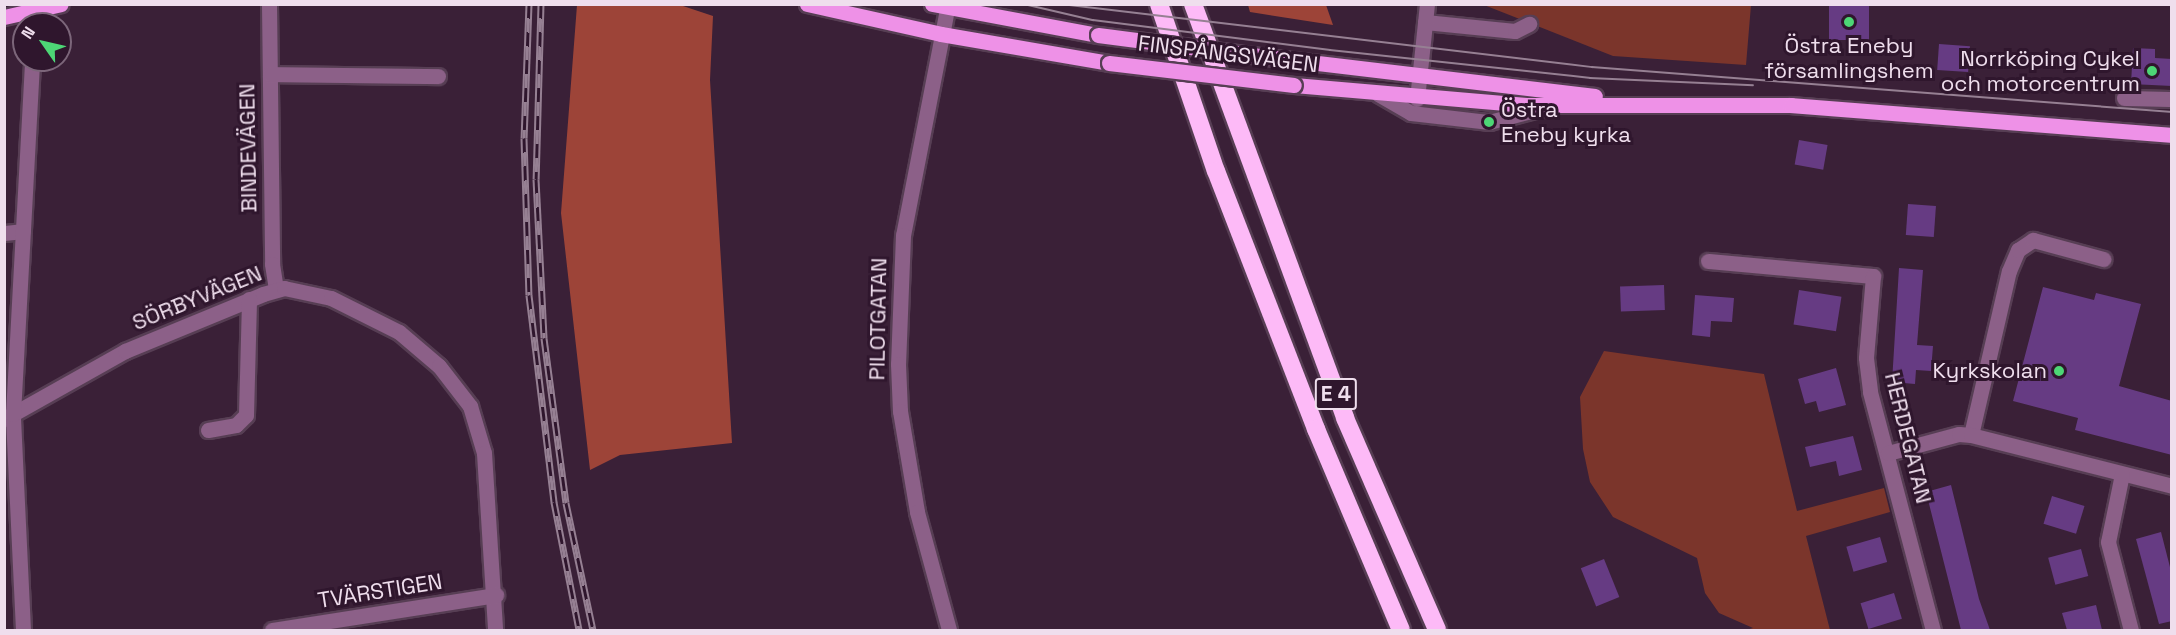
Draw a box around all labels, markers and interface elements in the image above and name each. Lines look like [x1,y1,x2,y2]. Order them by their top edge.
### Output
north arrow [12,12,72,72]
marker: Östra Eneby församlingshem [1842,15,1856,29]
text: N [17,22,40,43]
street label: FINSPÅNGSVÄGEN [1136,30,1320,78]
place label: Östra Eneby församlingshem [1764,32,1934,84]
place label: Norrköping Cykel och motorcentrum [1941,45,2140,96]
marker: Norrköping Cykel och motorcentrum [2145,64,2159,78]
street label: BINDEVÄGEN [234,83,262,213]
place label: Östra Eneby kyrka [1501,96,1631,148]
marker: Östra Eneby kyrka [1482,115,1496,129]
street label: PILOTGATAN [864,257,892,381]
street label: SÖRBYVÄGEN [128,260,266,336]
place label: Kyrkskolan [1933,358,2047,384]
marker: Kyrkskolan [2052,364,2066,378]
street label: HERDEGATAN [1879,370,1937,506]
road number: E 4 [1314,376,1358,412]
street label: TVÄRSTIGEN [316,568,444,614]

